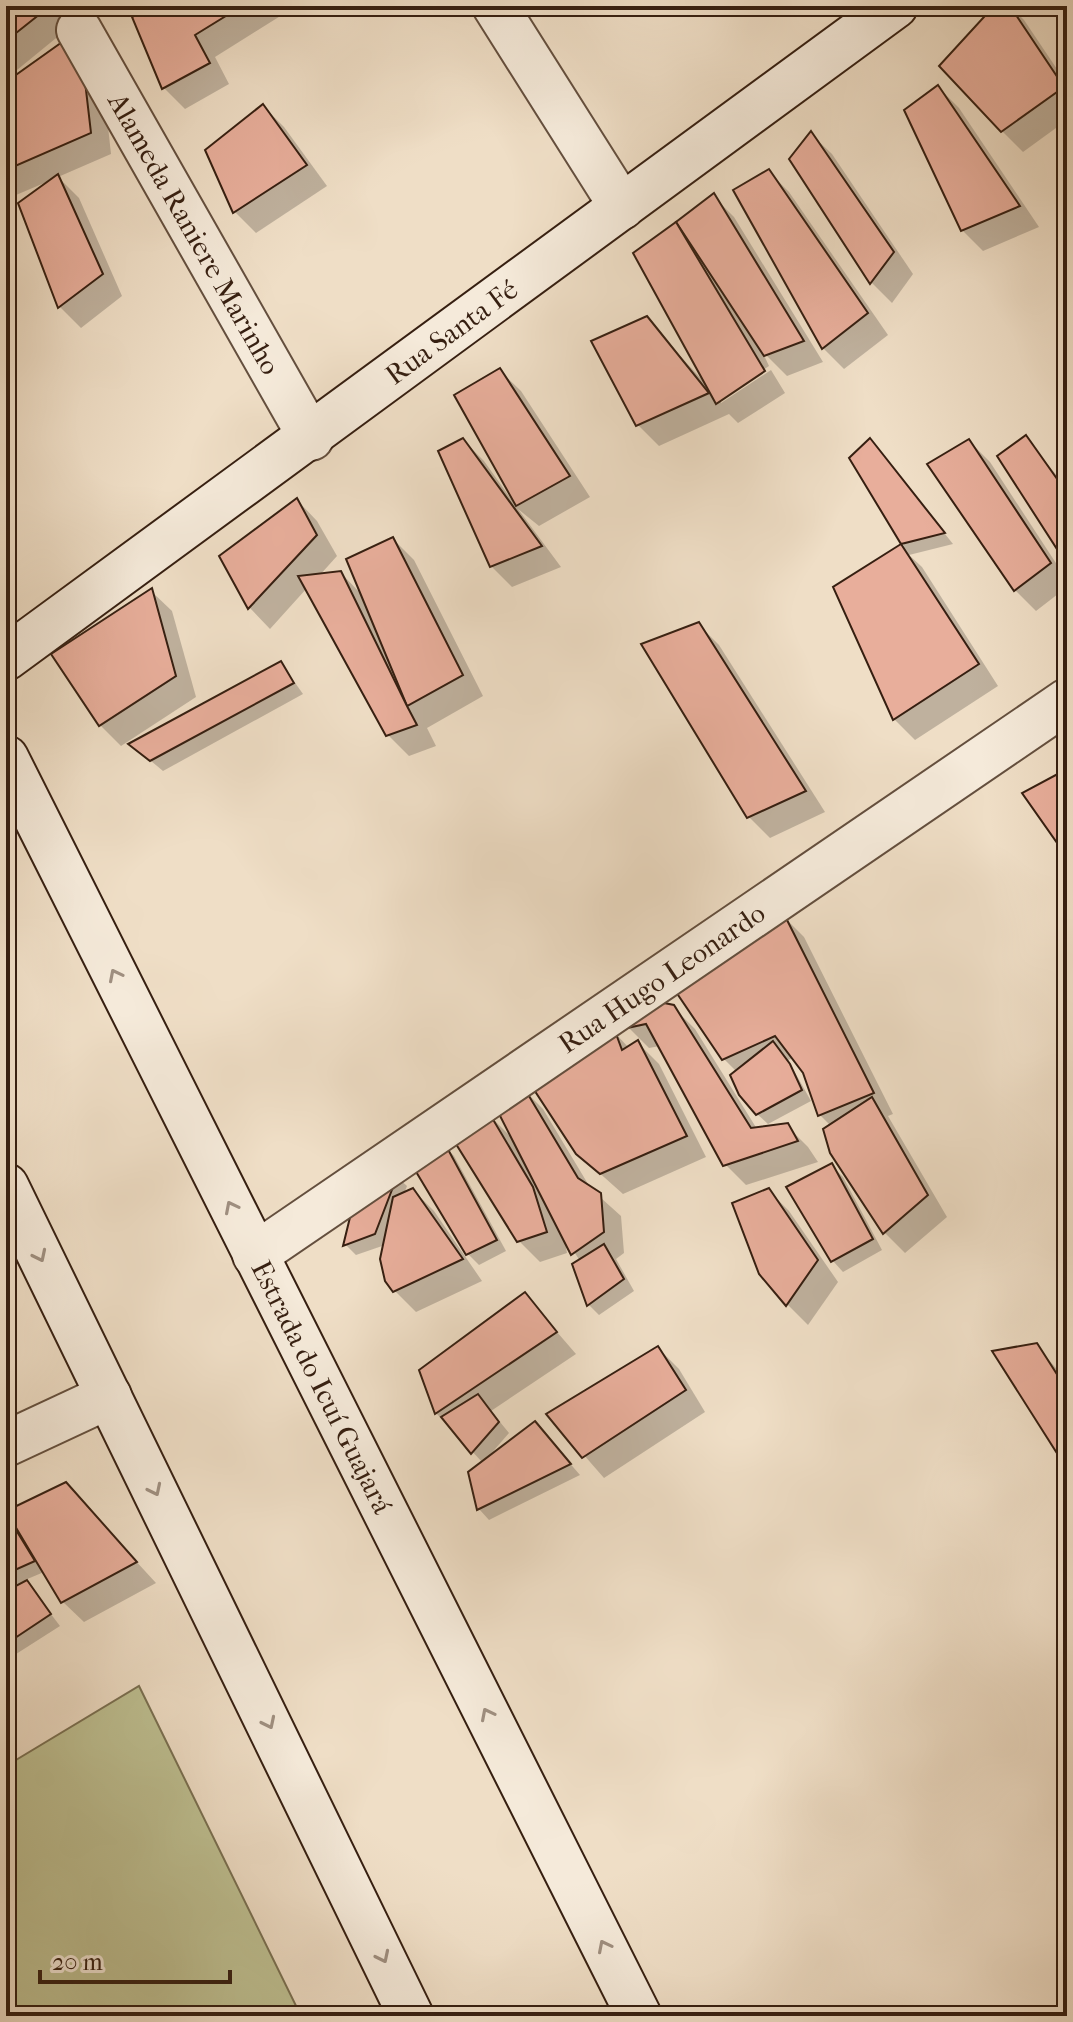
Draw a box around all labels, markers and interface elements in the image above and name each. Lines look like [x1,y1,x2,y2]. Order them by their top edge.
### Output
street label: Alameda Raniere Marinho [101,86,287,380]
street label: Rua Santa Fé [379,272,524,391]
street label: Rua Hugo Leonardo [552,896,771,1060]
one-way arrow [109,968,124,983]
one-way arrow [226,1201,241,1216]
one-way arrow [31,1248,47,1262]
street label: Estrada do Icuí Guajará [245,1255,400,1520]
one-way arrow [145,1481,160,1496]
one-way arrow [481,1708,497,1723]
one-way arrow [259,1715,274,1730]
scale bar [40,1934,230,1984]
one-way arrow [599,1940,614,1955]
text: 20 m [52,1948,103,1976]
one-way arrow [373,1948,388,1963]

